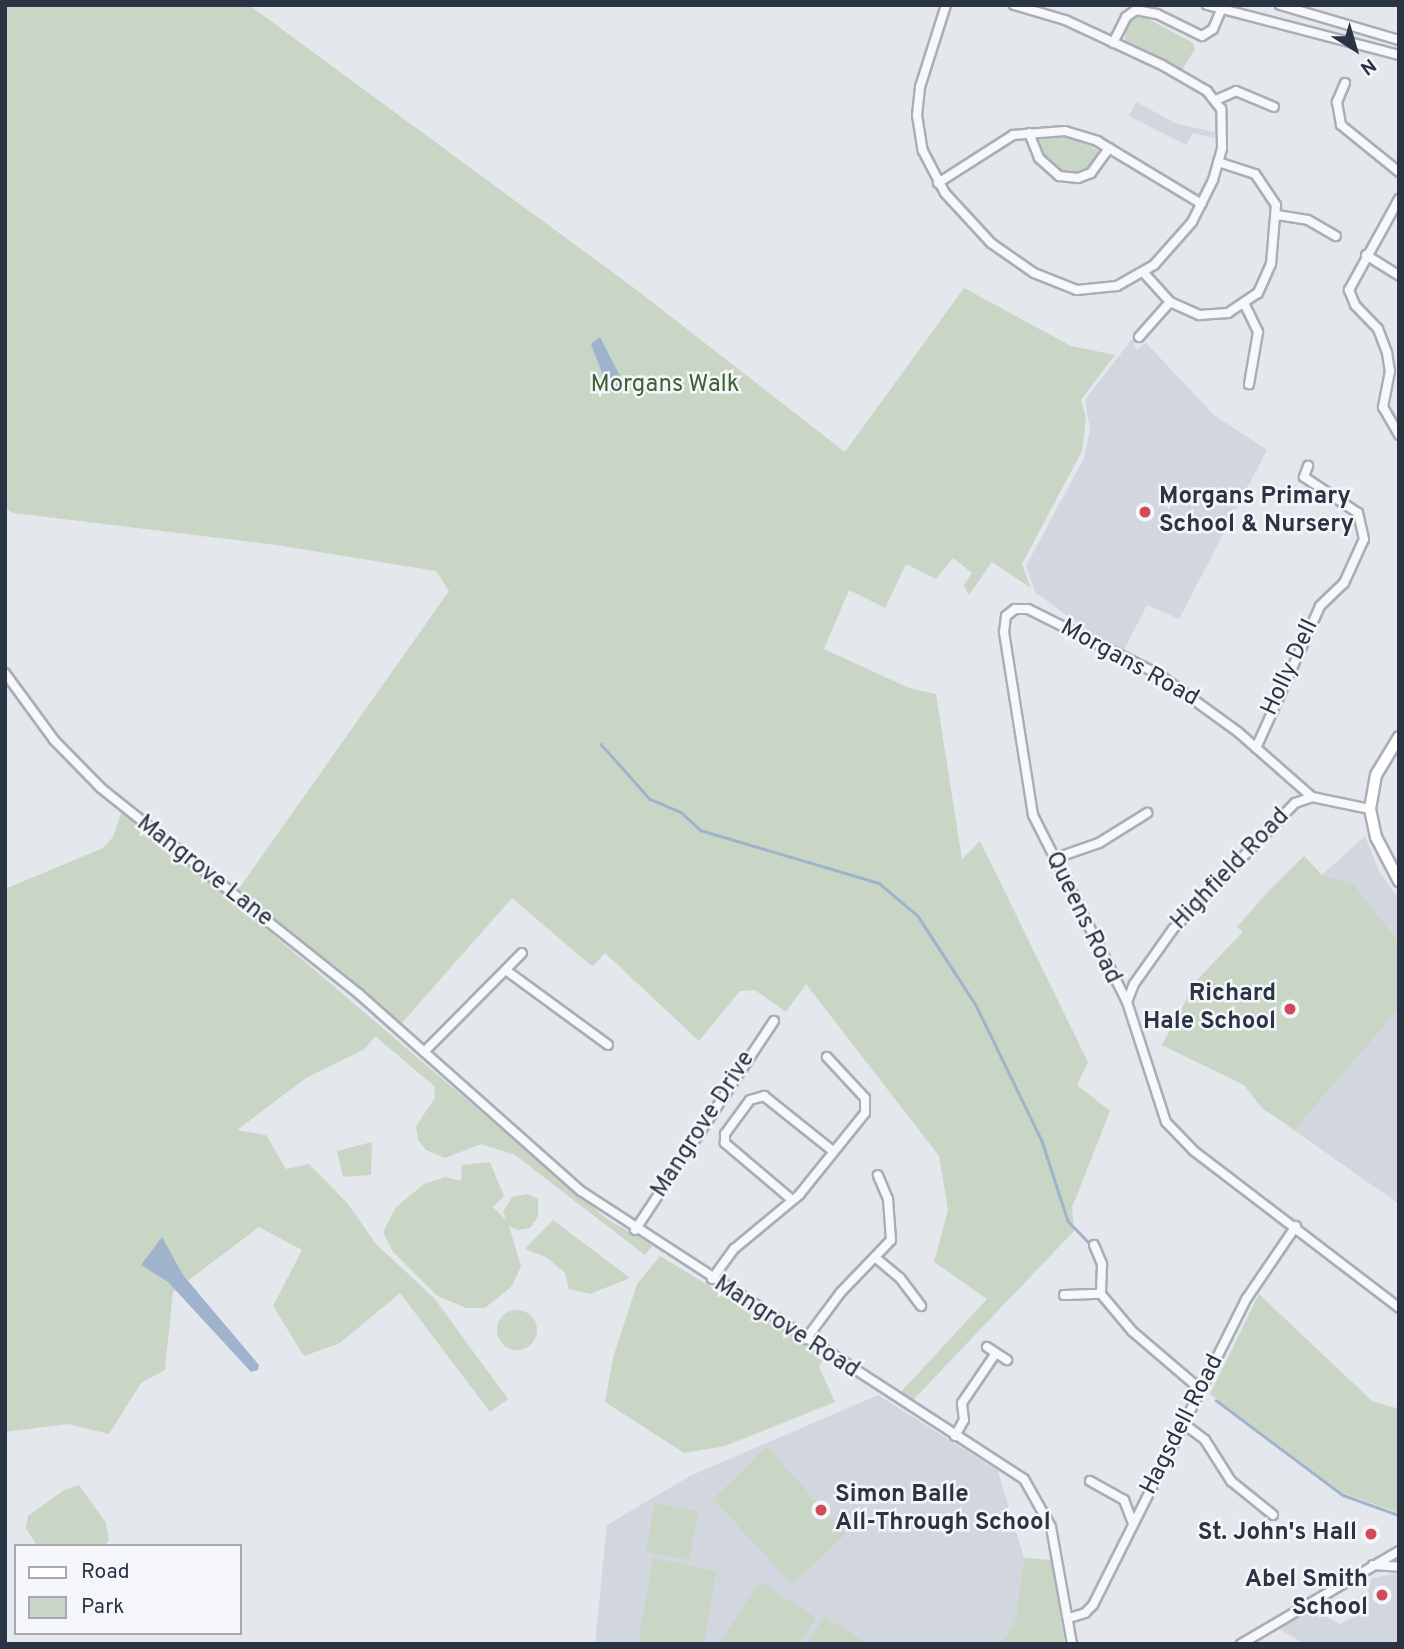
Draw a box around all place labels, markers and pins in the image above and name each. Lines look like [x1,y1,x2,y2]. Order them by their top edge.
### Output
place label: Morgans Primary School & Nursery [1159,484,1354,540]
marker: Morgans Primary School & Nursery [1137,504,1153,520]
place label: Richard Hale School [1143,981,1276,1037]
marker: Richard Hale School [1282,1001,1298,1017]
place label: Simon Balle All-Through School [835,1482,1051,1538]
marker: Simon Balle All-Through School [813,1502,829,1518]
place label: St. John's Hall [1198,1520,1357,1548]
marker: St. John's Hall [1363,1526,1379,1542]
place label: Abel Smith School [1245,1567,1368,1623]
marker: Abel Smith School [1374,1587,1390,1603]

